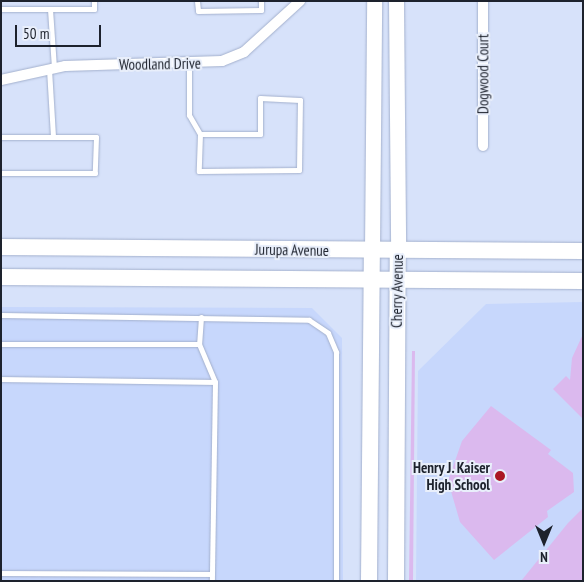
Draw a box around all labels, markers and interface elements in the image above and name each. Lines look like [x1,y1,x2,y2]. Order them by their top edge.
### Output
scale bar [18,15,104,47]
text: 50 m [23,24,49,43]
street label: Dogwood Court [474,34,492,114]
street label: Woodland Drive [119,54,201,74]
street label: Jurupa Avenue [255,240,329,260]
street label: Cherry Avenue [387,254,407,328]
place label: Henry J. Kaiser High School [412,458,490,493]
marker: Henry J. Kaiser High School [494,470,506,482]
north arrow [519,517,569,567]
text: N [540,548,548,566]

